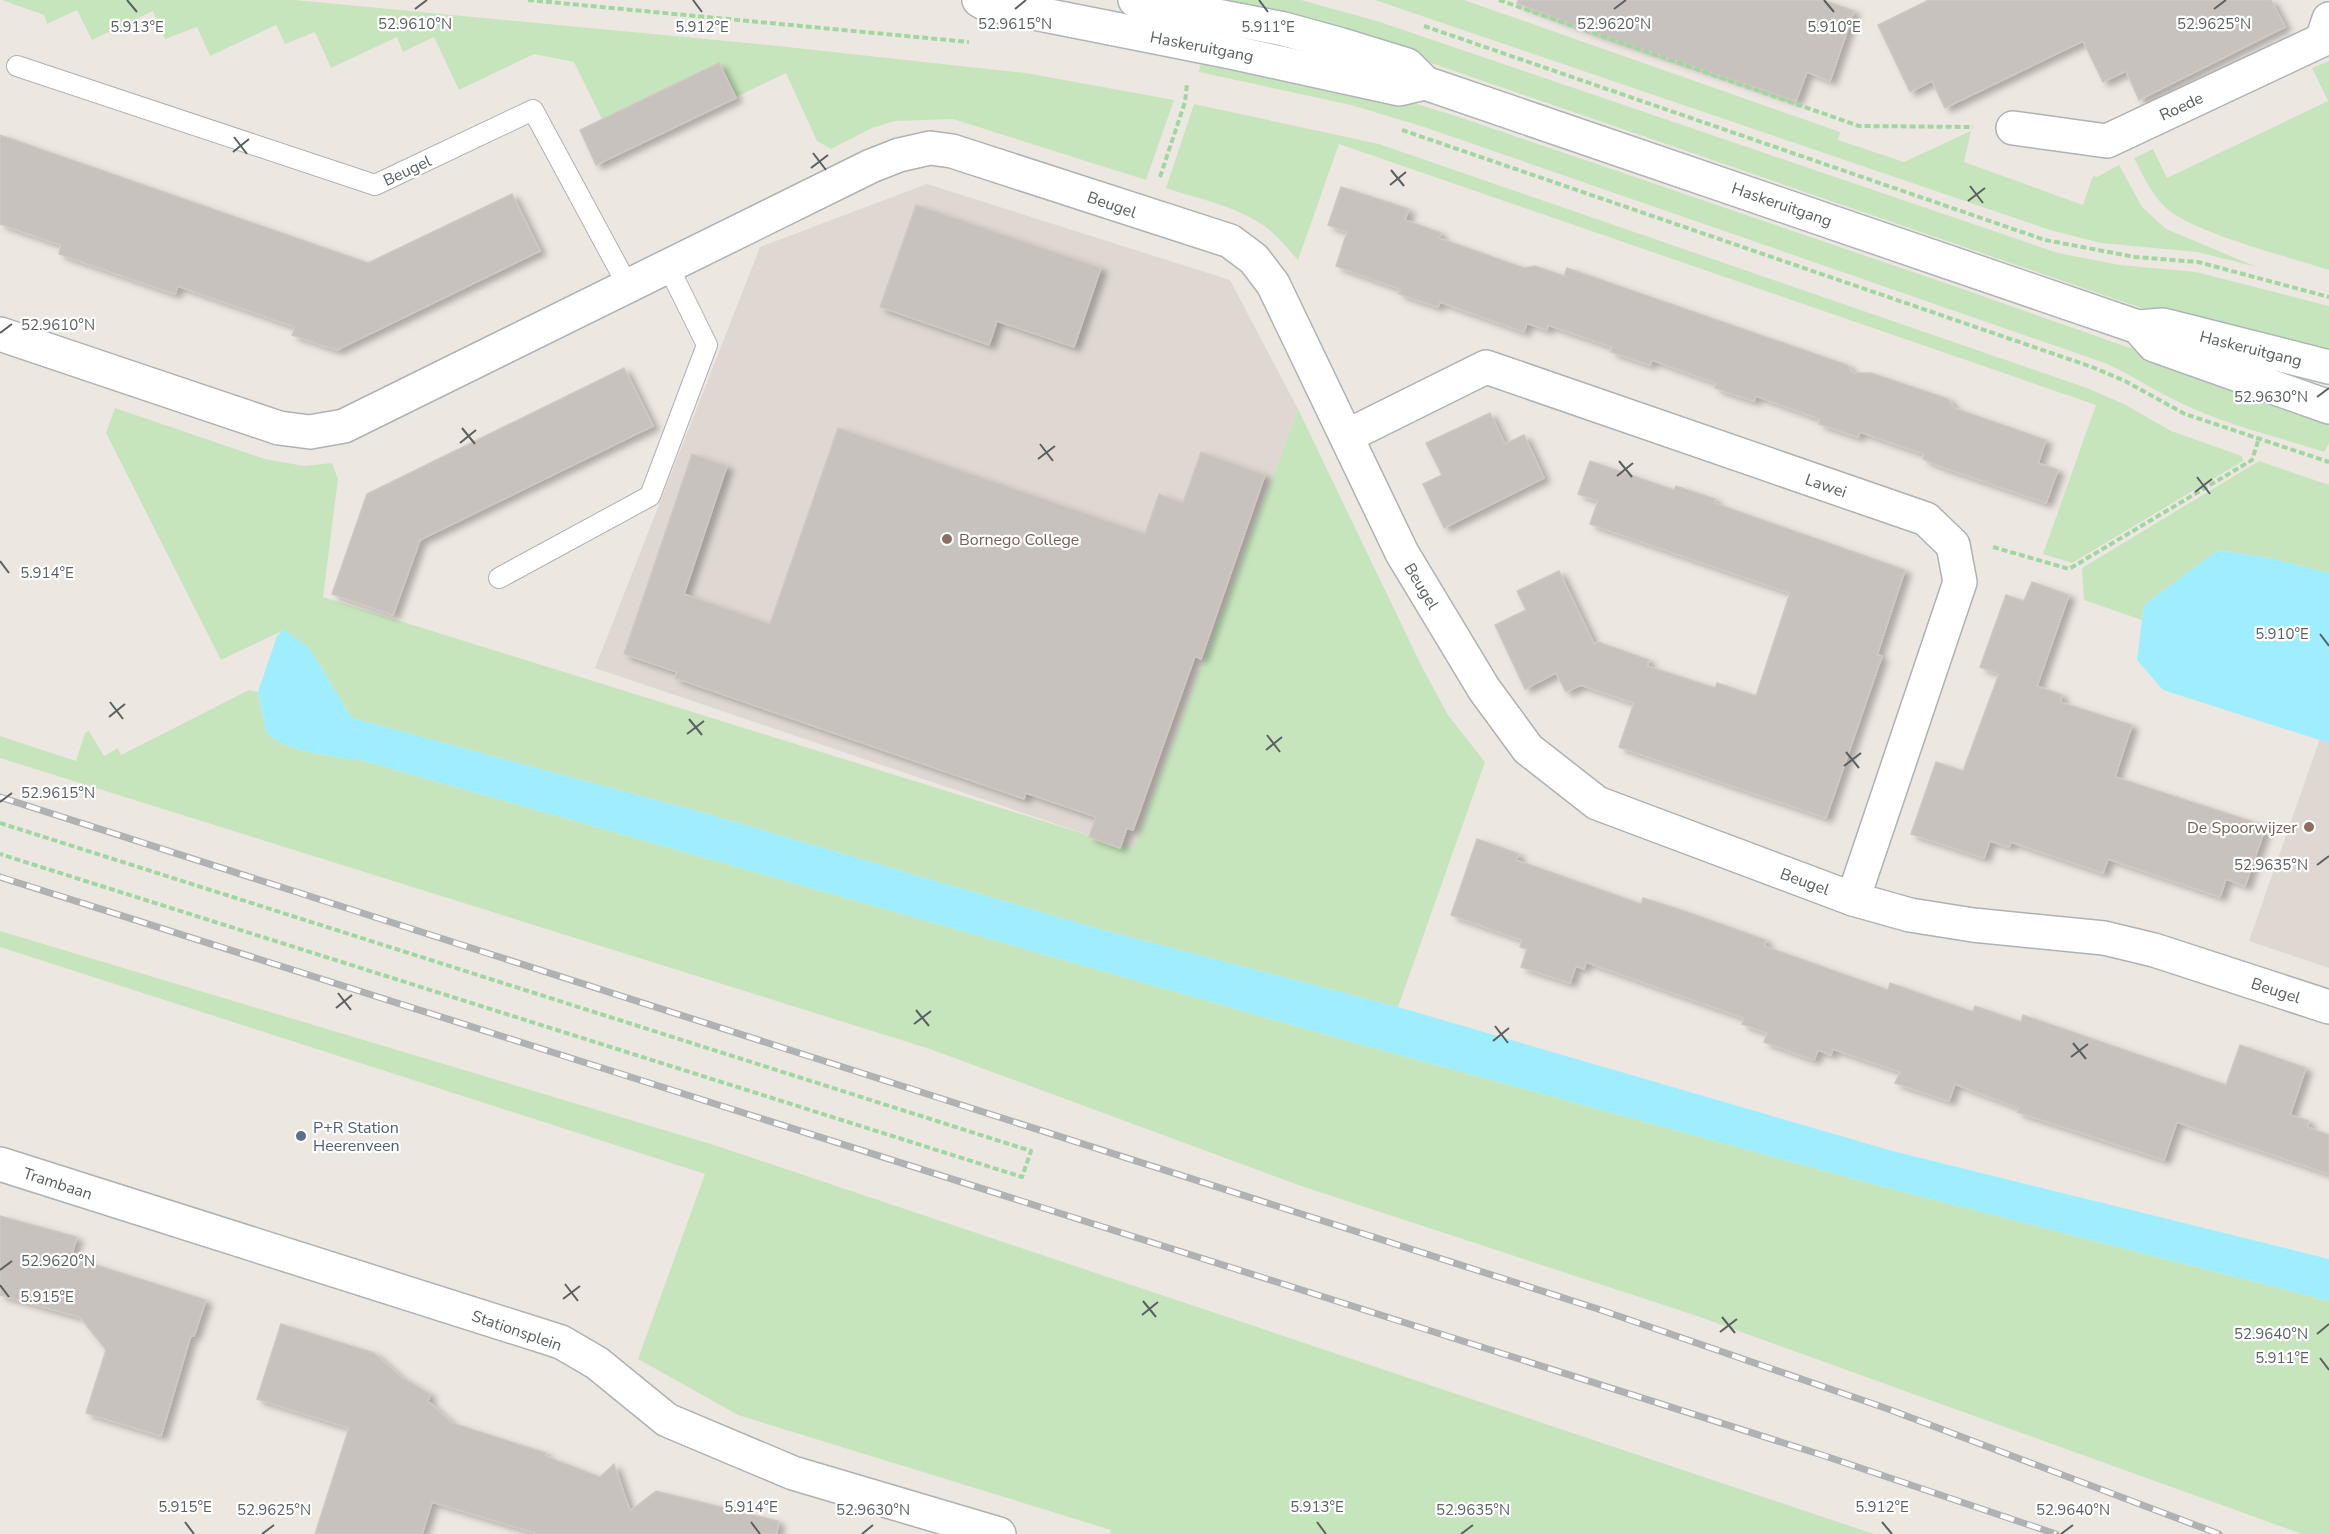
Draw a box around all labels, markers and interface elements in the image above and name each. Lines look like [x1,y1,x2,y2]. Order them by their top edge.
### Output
text: 52.9610°N [378,14,452,34]
text: 52.9615°N [978,14,1052,34]
text: 52.9620°N [1577,14,1651,34]
text: 52.9625°N [2177,14,2251,34]
text: 5.913°E [110,17,164,37]
text: 5.912°E [675,17,729,37]
text: 5.911°E [1241,17,1295,37]
text: 5.910°E [1807,17,1861,37]
street label: Haskeruitgang [1148,26,1255,68]
street label: Roede [2156,87,2207,127]
street label: Beugel [380,150,435,192]
street label: Haskeruitgang [1728,177,1835,232]
street label: Beugel [1084,186,1140,224]
text: 52.9610°N [21,315,95,335]
street label: Haskeruitgang [2197,326,2304,372]
text: 52.9630°N [2234,387,2308,407]
street label: Lawei [1802,469,1849,503]
place label: Bornego College [959,529,1079,551]
marker: Bornego College [940,532,954,546]
street label: Beugel [1399,559,1444,614]
text: 5.914°E [20,563,74,583]
text: 5.910°E [2255,624,2309,644]
text: 52.9615°N [21,783,95,803]
place label: De Spoorwijzer [2187,817,2297,839]
marker: De Spoorwijzer [2302,820,2316,834]
text: 52.9635°N [2234,855,2308,875]
street label: Beugel [1777,863,1833,901]
street label: Beugel [2248,973,2304,1009]
place label: P+R Station Heerenveen [313,1117,400,1157]
marker: P+R Station Heerenveen [294,1129,308,1143]
street label: Trambaan [20,1162,95,1205]
text: 52.9620°N [21,1251,95,1271]
text: 5.915°E [20,1287,74,1307]
street label: Stationsplein [469,1305,565,1357]
text: 52.9640°N [2234,1324,2308,1344]
text: 5.911°E [2255,1348,2309,1368]
text: 5.915°E [158,1497,212,1517]
text: 5.914°E [724,1497,778,1517]
text: 5.913°E [1290,1497,1344,1517]
text: 5.912°E [1855,1497,1909,1517]
text: 52.9625°N [237,1500,311,1520]
text: 52.9630°N [836,1500,910,1520]
text: 52.9635°N [1436,1500,1510,1520]
text: 52.9640°N [2036,1500,2110,1520]

